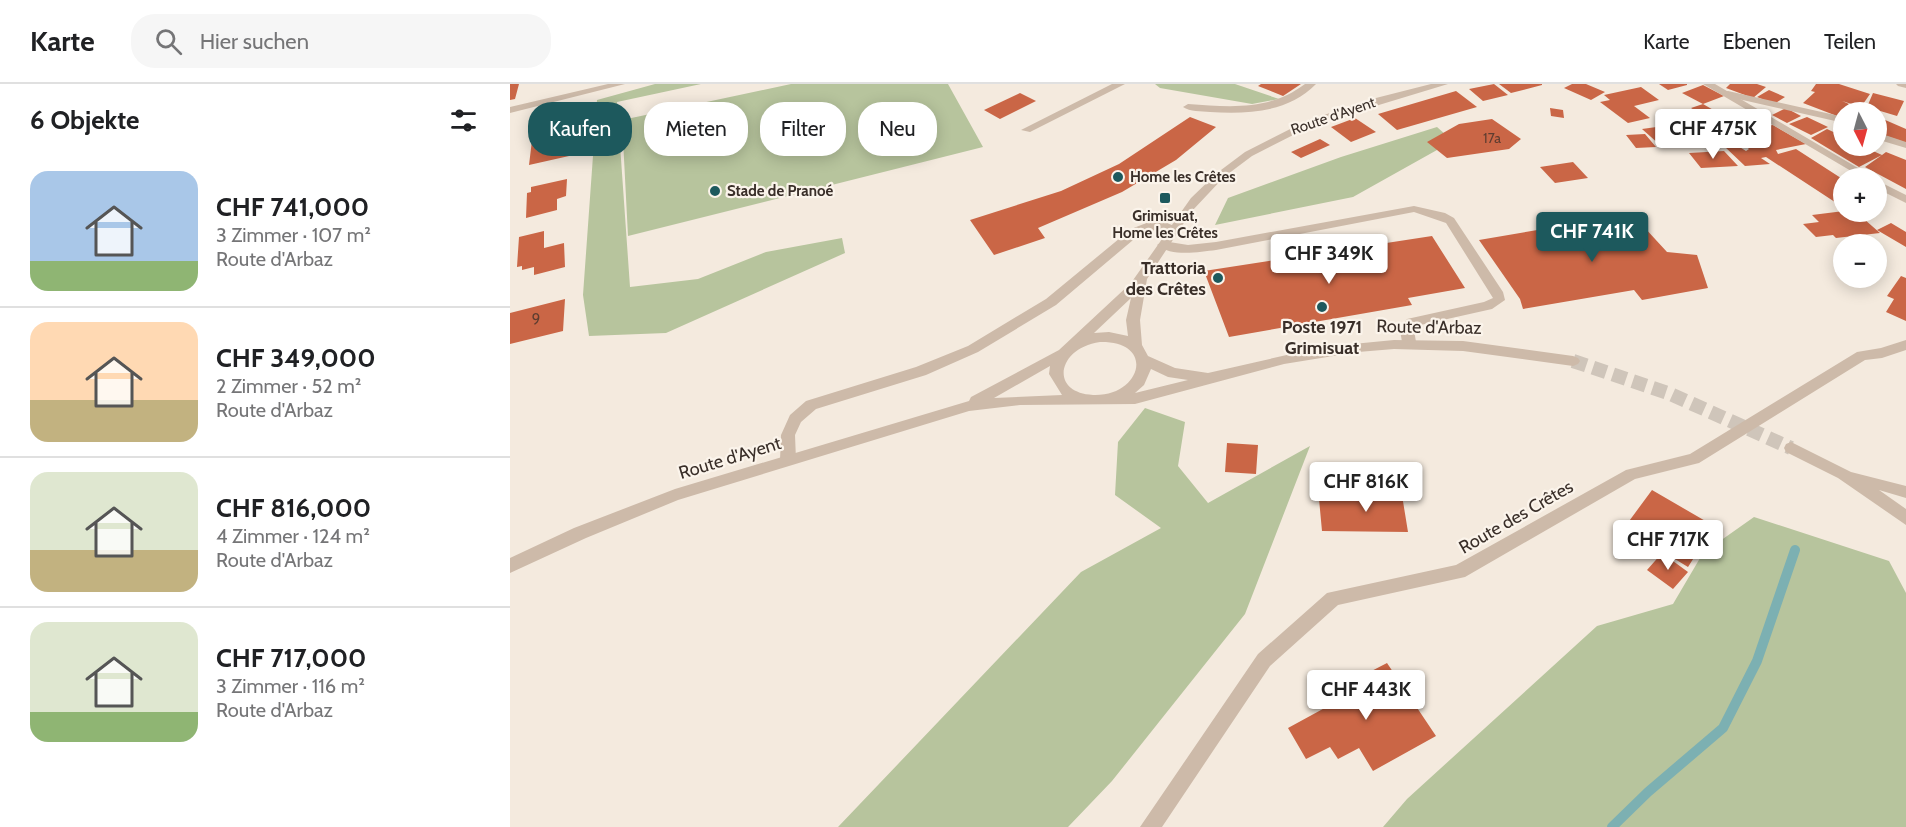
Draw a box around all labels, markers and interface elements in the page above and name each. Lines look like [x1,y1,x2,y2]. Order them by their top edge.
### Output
search box [131,14,551,68]
text: Karte [30,24,95,58]
icon: search [152,25,185,58]
text: Hier suchen [200,28,309,55]
text: Karte [1643,29,1690,54]
text: Ebenen [1723,29,1791,54]
text: Teilen [1824,29,1876,54]
street label: Route d'Ayent [1288,93,1378,139]
chip: Kaufen [528,102,632,156]
chip: Mieten [644,102,748,156]
chip: Filter [760,102,846,156]
chip: Neu [858,102,937,156]
north arrow [1833,102,1887,156]
map controls [1833,102,1887,288]
text: 6 Objekte [30,104,139,136]
icon: filters [447,104,480,137]
pin: CHF 475K [1651,109,1775,160]
text: CHF 475K [1669,116,1757,140]
house number: 17a [1483,129,1501,147]
place label: Home les Crêtes [1130,168,1236,186]
button: + [1833,168,1887,222]
marker: Home les Crêtes [1111,170,1125,184]
place label: Stade de Pranoé [727,182,833,200]
marker: Stade de Pranoé [708,184,722,198]
text: CHF 741,000 [216,191,369,223]
marker: Grimisuat, Home les Crêtes [1158,191,1172,205]
icon: home [78,195,150,267]
place label: Grimisuat, Home les Crêtes [1112,207,1218,242]
pin: CHF 741K [1530,212,1654,263]
text: CHF 741K [1550,219,1634,243]
text: 3 Zimmer · 107 m² [216,223,371,247]
pin: CHF 349K [1267,234,1391,285]
button: − [1833,234,1887,288]
text: CHF 349K [1285,241,1373,265]
text: Route d'Arbaz [216,247,333,271]
place label: Trattoria des Crêtes [1126,257,1206,300]
marker: Trattoria des Crêtes [1211,271,1225,285]
marker: Poste 1971 Grimisuat [1315,300,1329,314]
house number: 9 [532,310,540,328]
street label: Route d'Arbaz [1376,315,1482,339]
place label: Poste 1971 Grimisuat [1282,316,1362,359]
text: CHF 349,000 [216,342,376,374]
icon: home [78,346,150,418]
text: 2 Zimmer · 52 m² [216,374,361,398]
text: Route d'Arbaz [216,398,333,422]
street label: Route d'Ayent [676,432,784,484]
pin: CHF 816K [1304,462,1428,513]
text: CHF 816K [1323,469,1409,493]
street label: Route des Crêtes [1455,475,1577,559]
text: CHF 816,000 [216,492,371,524]
icon: home [78,496,150,568]
pin: CHF 717K [1606,520,1730,571]
text: 4 Zimmer · 124 m² [216,524,370,548]
text: CHF 717K [1627,527,1709,551]
text: Route d'Arbaz [216,548,333,572]
text: CHF 717,000 [216,642,366,674]
icon: home [78,646,150,718]
pin: CHF 443K [1304,670,1428,721]
text: 3 Zimmer · 116 m² [216,674,365,698]
text: CHF 443K [1321,677,1411,701]
text: Route d'Arbaz [216,698,333,722]

